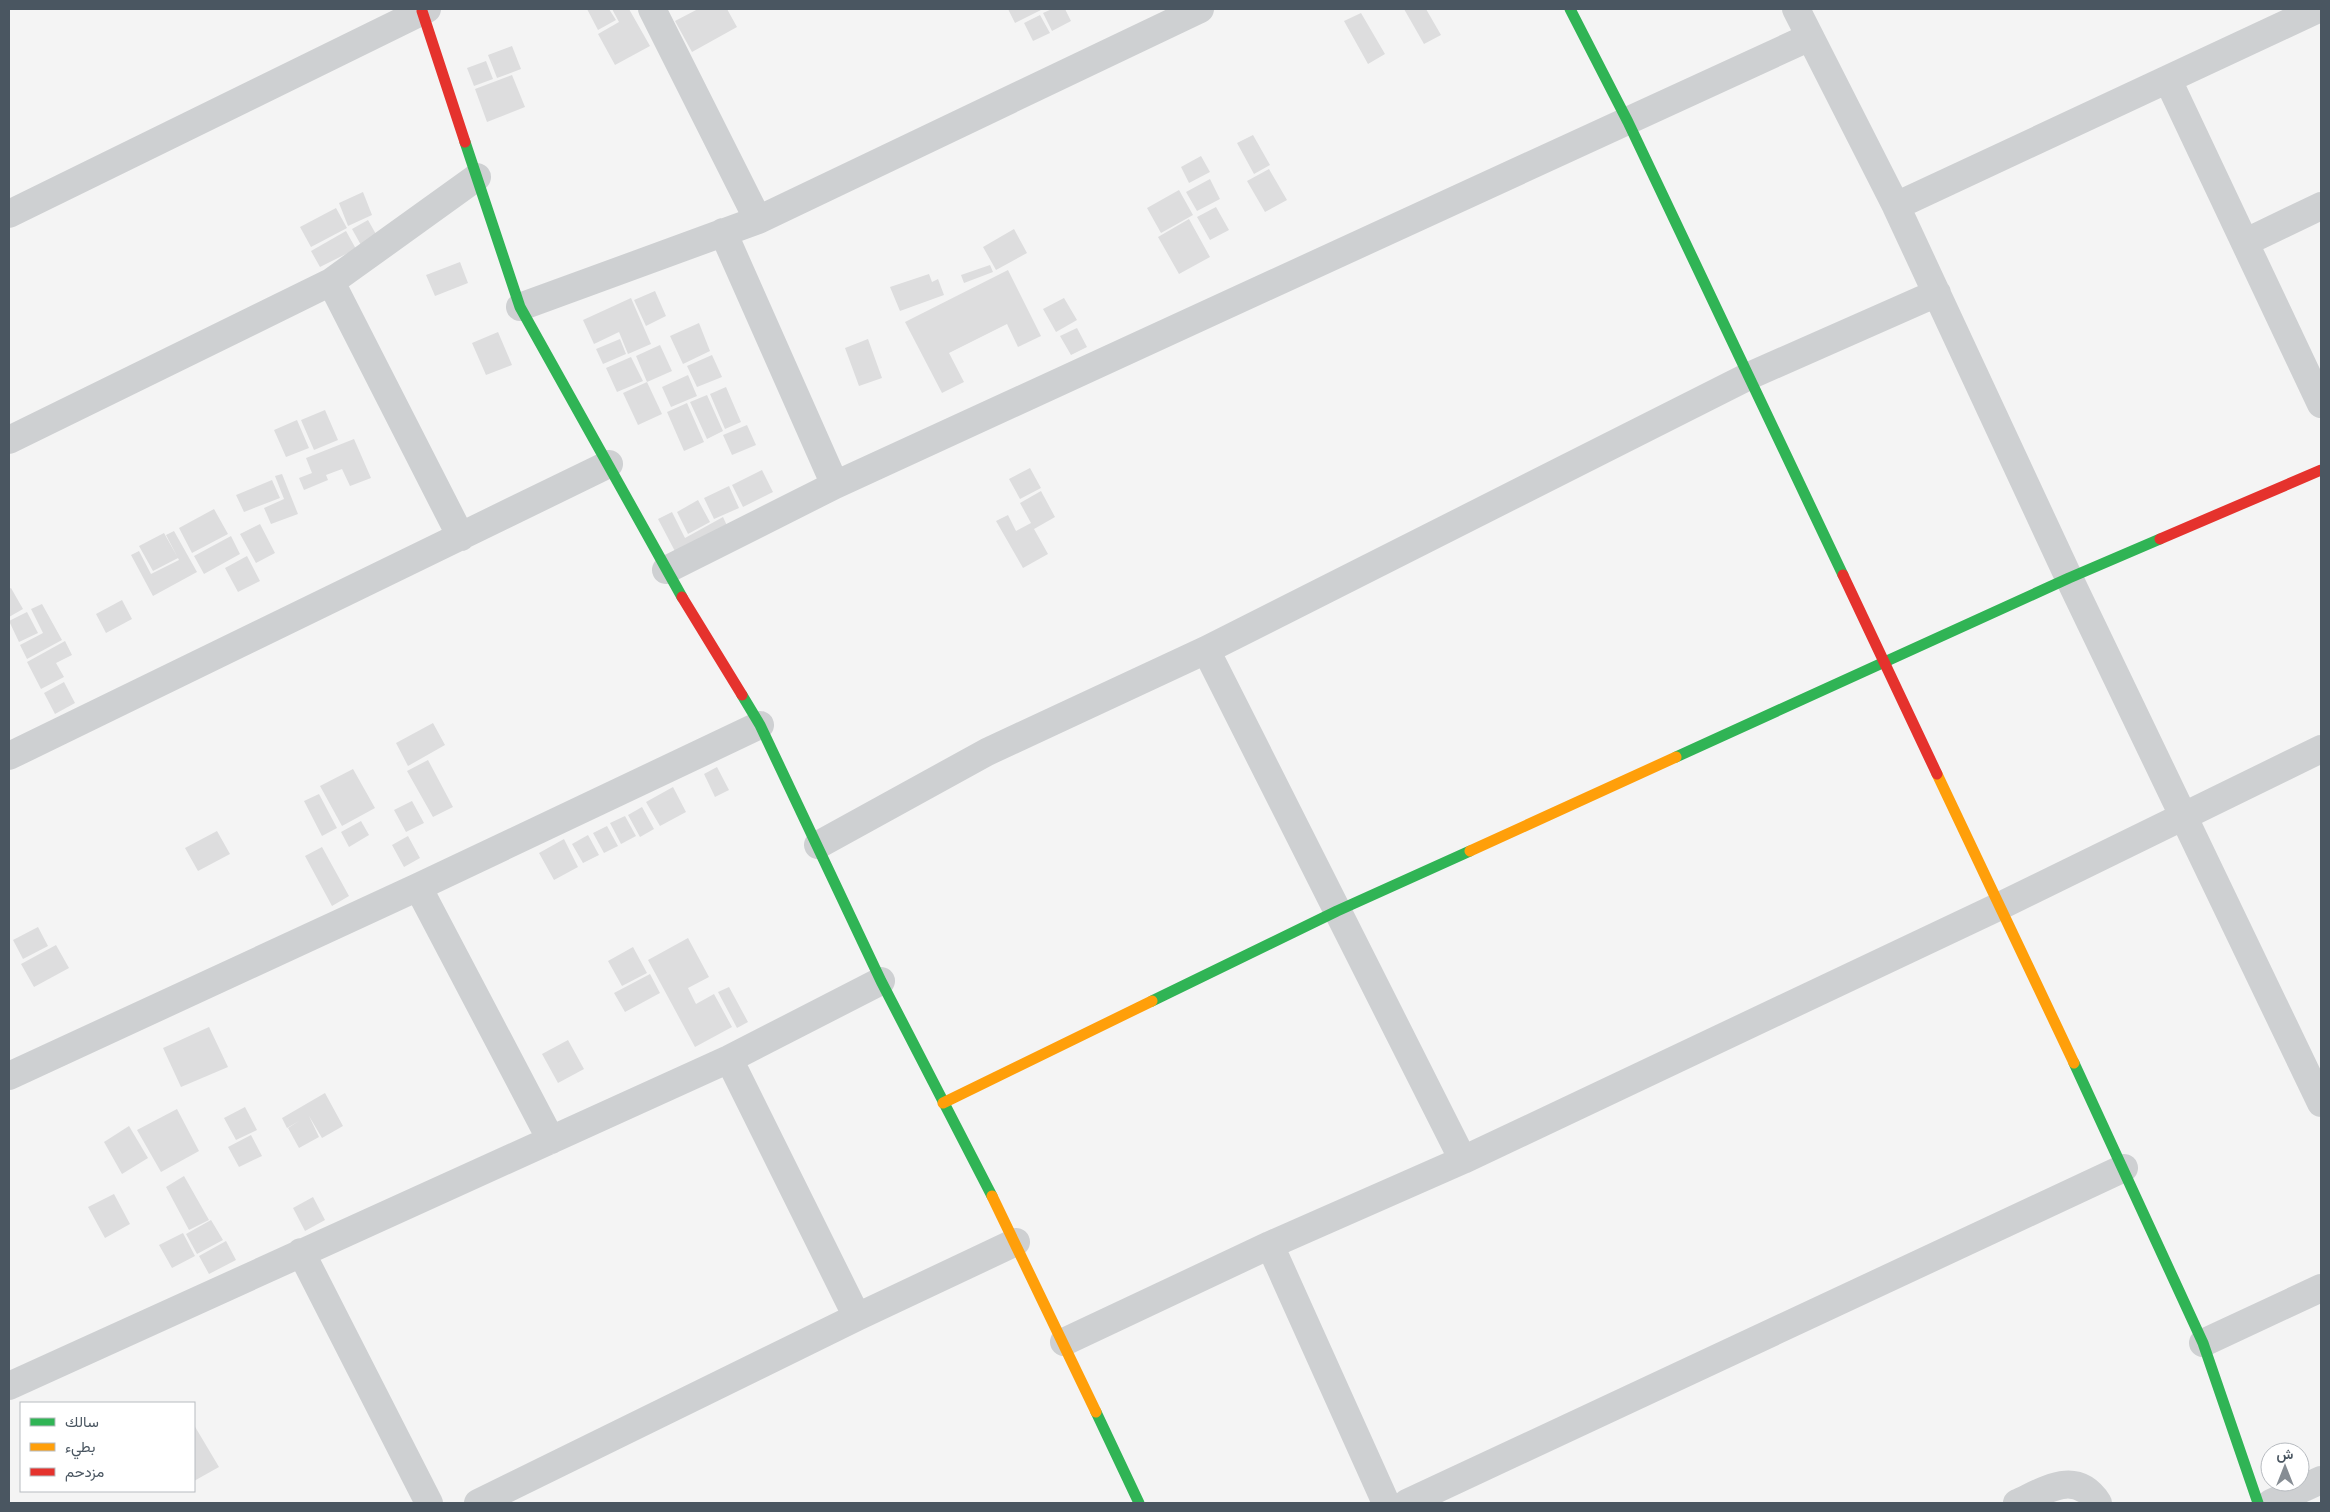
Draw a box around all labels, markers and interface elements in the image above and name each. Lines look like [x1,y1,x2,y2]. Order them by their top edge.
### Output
legend [20,1402,195,1492]
text: سالك [65,1412,99,1430]
text: بطيء [65,1437,95,1460]
north arrow [2260,1442,2310,1492]
text: ش [2277,1445,2294,1463]
text: مزدحم [65,1462,104,1482]

